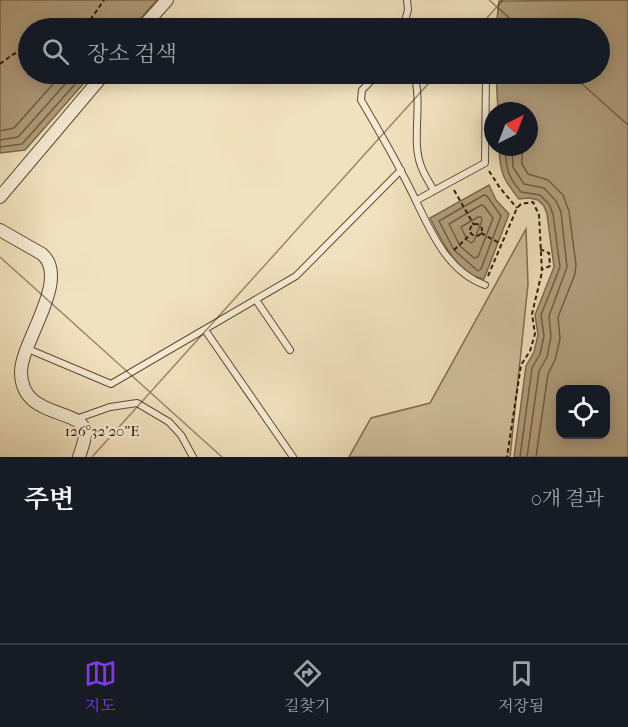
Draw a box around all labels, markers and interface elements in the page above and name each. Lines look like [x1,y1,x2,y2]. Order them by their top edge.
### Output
search box [18,18,610,84]
icon: search [39,35,72,68]
text: 장소 검색 [87,41,177,67]
north arrow [484,102,538,156]
map controls [556,385,610,439]
button: locate [556,385,610,439]
text: 126°32'20"E [65,422,139,440]
text: 주변 [24,484,74,515]
text: 0개 결과 [531,487,604,510]
tab: 지도 [84,657,117,716]
tab: 길찾기 [284,657,330,716]
tab: 저장됨 [498,657,544,716]

